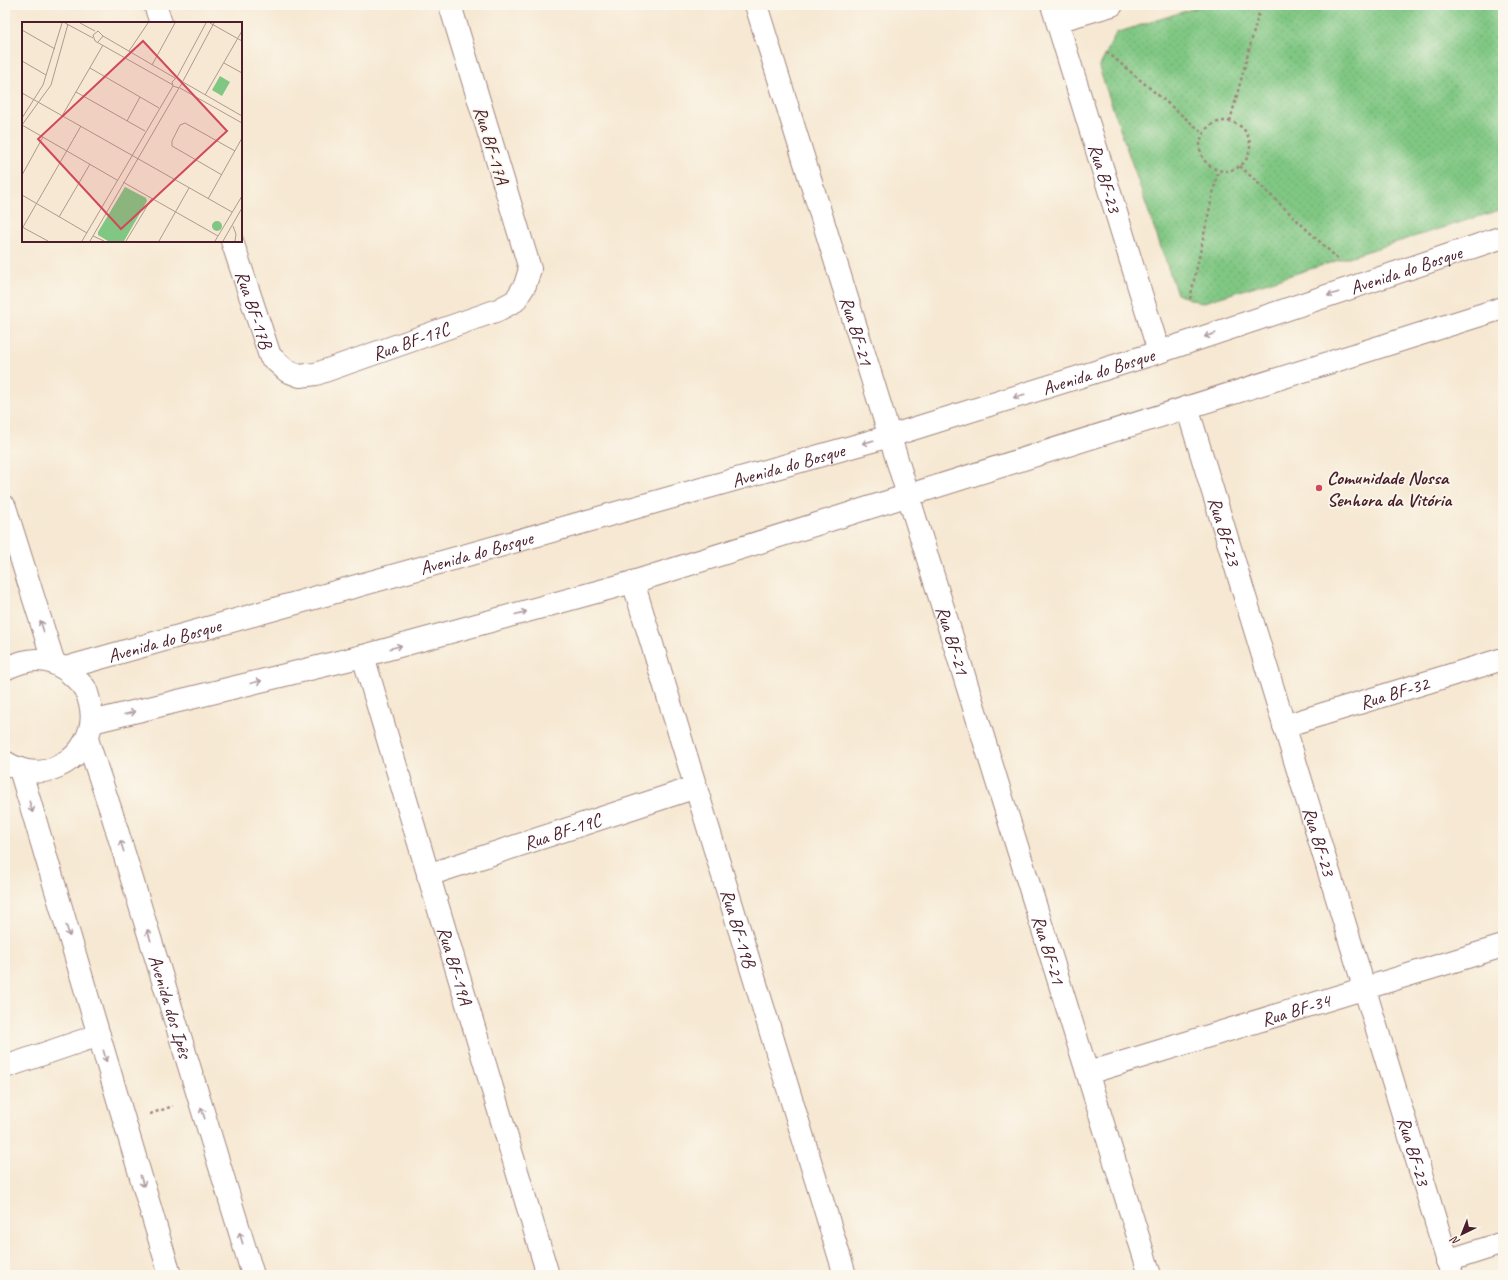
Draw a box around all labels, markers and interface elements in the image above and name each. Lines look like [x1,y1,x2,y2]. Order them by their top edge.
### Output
inset map [22,22,242,242]
street label: Rua BF-17A [468,103,515,189]
street label: Rua BF-23 [1082,141,1127,217]
street label: Avenida do Bosque [1347,240,1467,300]
street label: Rua BF-17B [230,268,278,353]
one-way arrow [1327,291,1340,298]
street label: Rua BF-21 [834,294,878,370]
street label: Rua BF-17C [369,316,454,366]
one-way arrow [1203,332,1216,339]
street label: Avenida do Bosque [1039,343,1159,401]
one-way arrow [1014,392,1026,400]
street label: Avenida do Bosque [729,438,849,493]
one-way arrow [862,439,875,446]
place label: Comunidade Nossa Senhora da Vitória [1327,466,1453,512]
marker: Comunidade Nossa Senhora da Vitória [1314,483,1324,493]
street label: Rua BF-23 [1202,494,1246,570]
street label: Avenida do Bosque [417,526,537,581]
street label: Rua BF-21 [930,603,974,679]
one-way arrow [514,609,527,616]
street label: Avenida do Bosque [105,613,225,668]
one-way arrow [38,619,45,632]
one-way arrow [389,643,402,650]
street label: Rua BF-32 [1357,671,1433,715]
one-way arrow [249,678,262,686]
one-way arrow [123,709,136,716]
one-way arrow [28,800,35,813]
street label: Rua BF-23 [1297,804,1341,880]
street label: Rua BF-19C [521,807,606,856]
one-way arrow [118,840,125,853]
street label: Rua BF-19B [715,886,762,972]
street label: Rua BF-21 [1026,913,1070,989]
street label: Rua BF-19A [432,924,478,1009]
one-way arrow [65,925,72,938]
one-way arrow [145,929,152,942]
street label: Avenida dos Ipês [143,952,198,1063]
street label: Rua BF-34 [1258,988,1335,1032]
one-way arrow [102,1049,109,1062]
one-way arrow [199,1107,206,1120]
street label: Rua BF-23 [1391,1114,1435,1190]
one-way arrow [139,1174,146,1187]
north arrow [1442,1214,1482,1254]
one-way arrow [237,1231,244,1244]
text: N [1446,1232,1462,1249]

